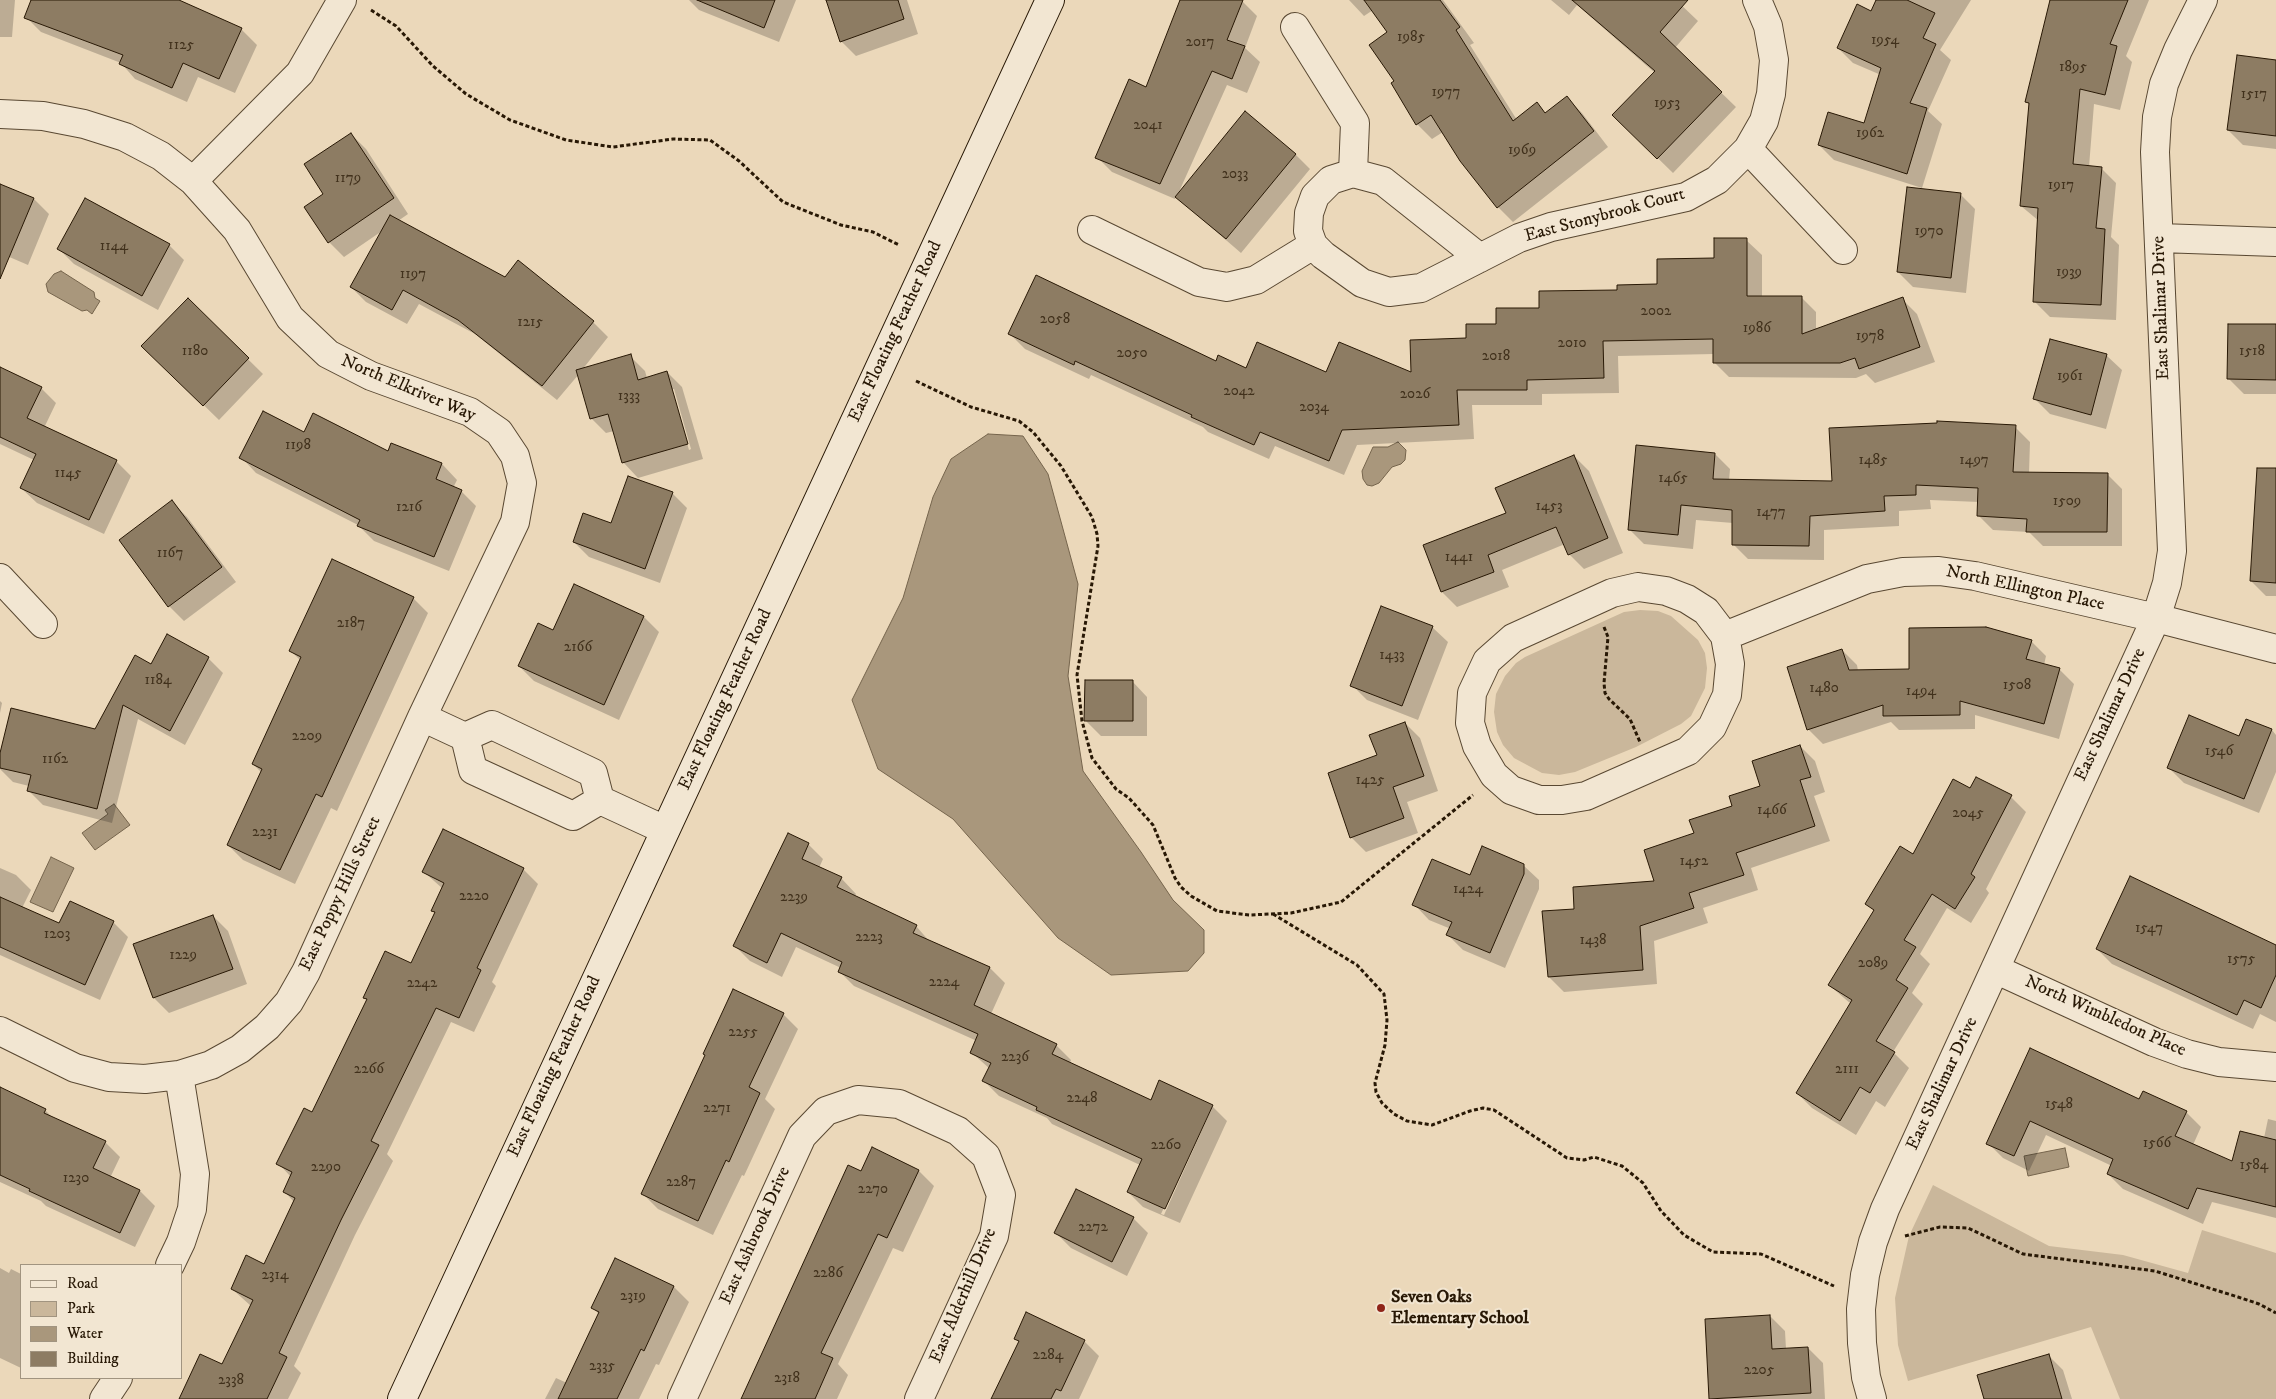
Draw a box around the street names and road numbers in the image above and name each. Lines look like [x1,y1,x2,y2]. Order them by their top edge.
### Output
street label: East Stonybrook Court [1523,184,1687,248]
street label: East Shalimar Drive [2149,235,2175,381]
street label: East Floating Feather Road [845,238,947,426]
street label: North Elkriver Way [337,351,479,427]
street label: North Ellington Place [1944,562,2106,616]
street label: East Floating Feather Road [675,606,777,794]
street label: East Shalimar Drive [2071,645,2151,785]
street label: East Poppy Hills Street [296,813,386,975]
street label: North Wimbledon Place [2021,972,2189,1062]
street label: East Floating Feather Road [504,973,606,1161]
street label: East Shalimar Drive [1903,1014,1983,1154]
street label: East Ashbrook Drive [716,1164,796,1308]
street label: East Alderhill Drive [926,1225,1002,1367]

